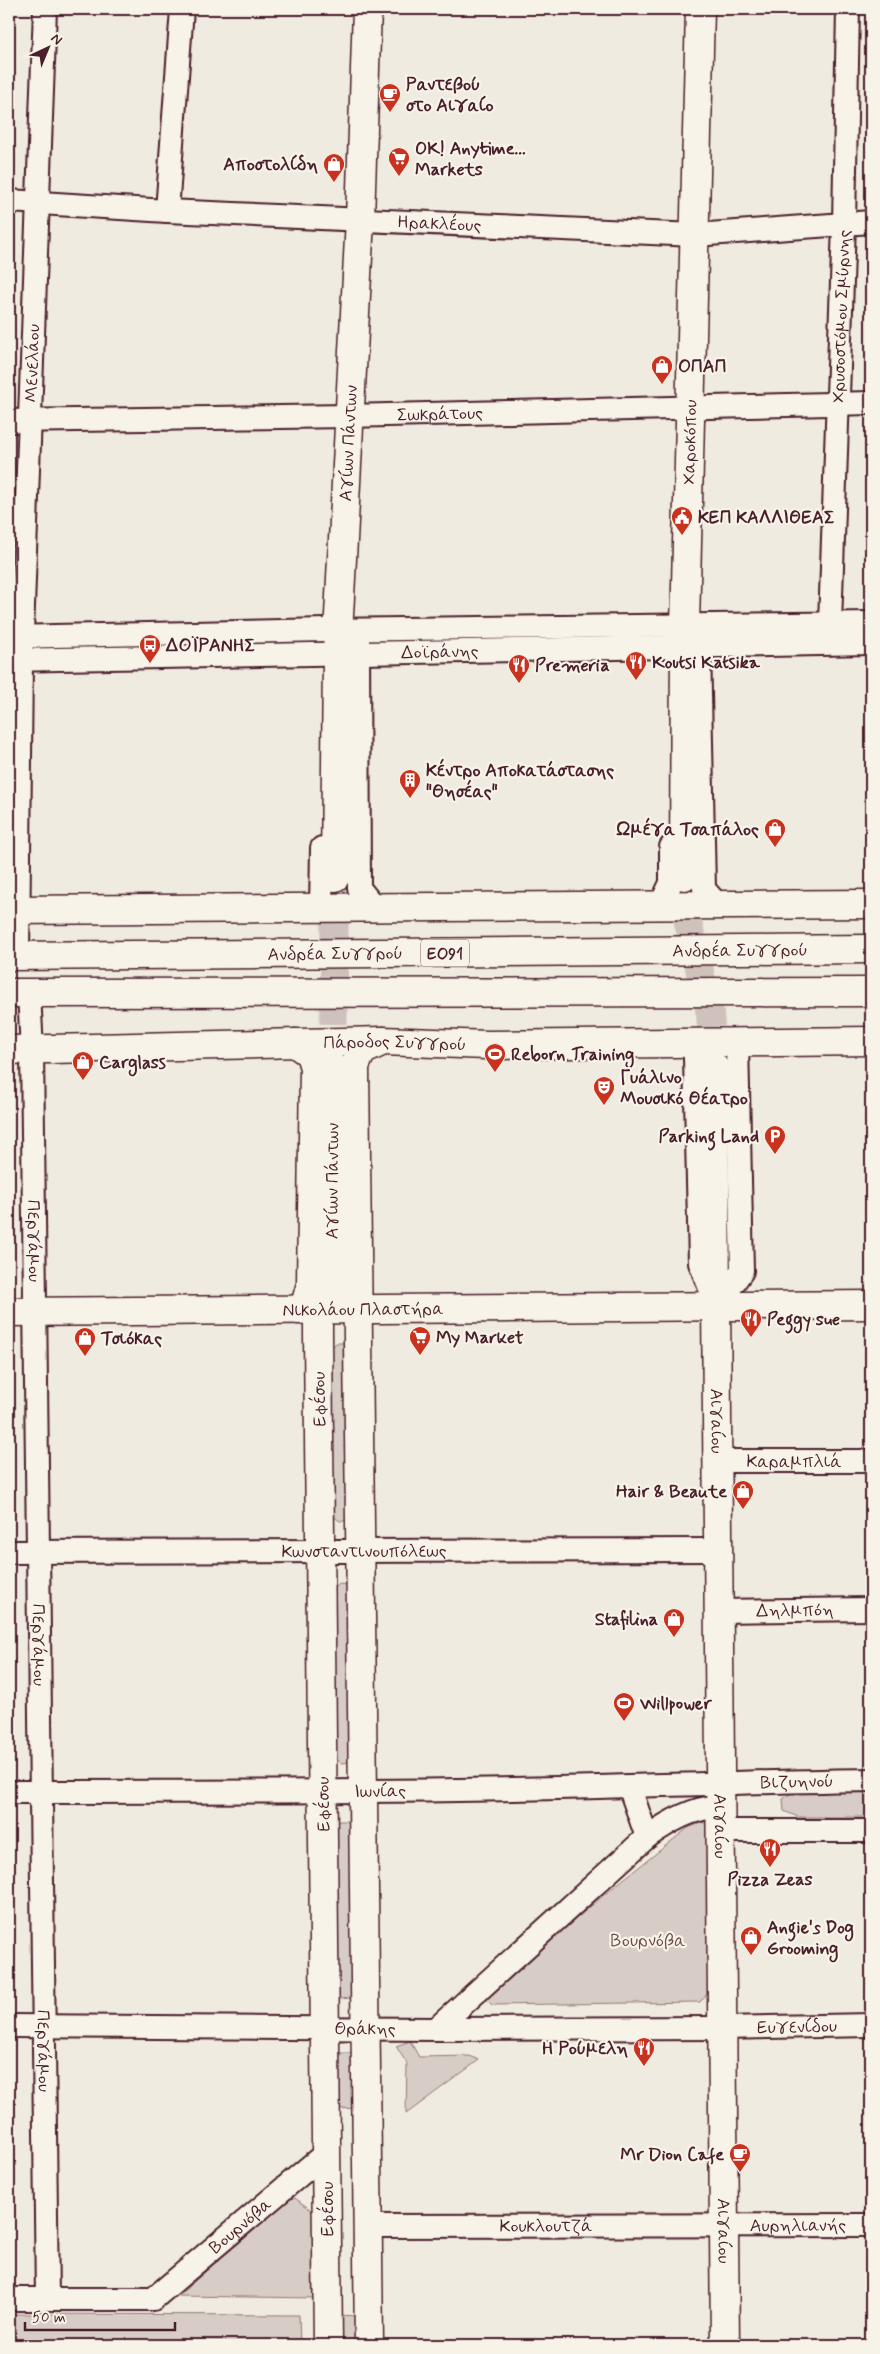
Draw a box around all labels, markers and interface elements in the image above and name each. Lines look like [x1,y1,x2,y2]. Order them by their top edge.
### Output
north arrow [22,22,72,72]
text: N [47,30,66,49]
place label: Ραντεβού στο Αιγαίο [406,73,493,118]
cafe icon: Ραντεβού στο Αιγαίο [378,82,402,113]
place label: OK! Anytime... Markets [415,137,526,182]
supermarket icon: OK! Anytime... Markets [387,146,411,177]
shop icon: Αποστολίδη [322,152,346,183]
place label: Αποστολίδη [223,153,318,177]
street label: Ηρακλέους [397,210,482,238]
street label: Χρυσοστόμου Σμύρνης [827,229,857,403]
street label: Μενελάου [20,324,46,403]
shop icon: ΟΠΑΠ [650,354,674,385]
place label: ΟΠΑΠ [678,355,726,379]
street label: Αγίων Πάντων [334,384,364,502]
street label: Χαροκόπου [677,399,704,485]
street label: Σωκράτους [397,402,483,428]
public building icon: ΚΕΠ ΚΑΛΛΙΘΕΑΣ [670,505,694,536]
place label: ΚΕΠ ΚΑΛΛΙΘΕΑΣ [698,506,835,530]
bus stop icon: ΔΟΪΡΑΝΗΣ [138,633,162,664]
place label: ΔΟΪΡΑΝΗΣ [165,634,255,658]
street label: Δοϊράνης [401,640,479,665]
restaurant icon: Koutsi Katsika [624,650,648,681]
place label: Koutsi Katsika [652,651,761,675]
restaurant icon: Premeria [507,653,531,684]
place label: Premeria [535,654,610,678]
place label: Κέντρο Αποκατάστασης "Θησέας" [426,758,614,804]
building icon: Κέντρο Αποκατάστασης "Θησέας" [398,768,422,799]
place label: Ωμέγα Τσαπάλος [615,817,759,842]
shop icon: Ωμέγα Τσαπάλος [763,817,787,848]
street label: Ανδρέα Συγγρού [672,938,808,964]
road number: ΕΟ91 [421,940,469,966]
street label: Ανδρέα Συγγρού [267,942,403,967]
street label: Πάροδος Συγγρού [323,1030,467,1057]
sports icon: Reborn Training [483,1042,507,1073]
place label: Reborn Training [511,1043,634,1069]
shop icon: Carglass [71,1050,95,1081]
place label: Carglass [99,1051,166,1077]
place label: Γυάλινο Μουσικό Θέατρο [620,1066,748,1111]
theatre icon: Γυάλινο Μουσικό Θέατρο [592,1075,616,1106]
street label: Αγίων Πάντων [321,1123,346,1239]
parking icon: Parking Land [763,1124,787,1155]
place label: Parking Land [659,1125,759,1151]
street label: Περγάμου [21,1200,46,1282]
street label: Νικολάου Πλαστήρα [282,1297,444,1323]
restaurant icon: Peggy sue [739,1307,763,1338]
place label: Peggy sue [767,1308,840,1334]
supermarket icon: My Market [408,1325,432,1356]
shop icon: Τσιόκας [73,1326,97,1357]
place label: My Market [436,1326,524,1350]
place label: Τσιόκας [100,1327,162,1351]
street label: Εφέσου [307,1371,332,1427]
street label: Αιγαίου [704,1388,728,1454]
street label: Καραμπλιά [746,1450,842,1474]
shop icon: Hair & Beaute [731,1479,755,1510]
place label: Hair & Beaute [616,1480,727,1504]
street label: Κωνσταντινουπόλεως [281,1540,447,1564]
street label: Δηλμπόη [756,1598,834,1624]
street label: Περγάμου [26,1604,51,1686]
shop icon: Stafilina [662,1607,686,1638]
place label: Stafilina [595,1608,658,1632]
sports icon: Willpower [612,1691,636,1722]
place label: Willpower [639,1692,712,1716]
street label: Βιζυηνού [760,1770,834,1795]
street label: Εφέσου [311,1776,336,1832]
street label: Ιωνίας [354,1780,406,1804]
street label: Αιγαίου [707,1793,732,1859]
restaurant icon: Pizza Zeas [758,1837,782,1868]
place label: Pizza Zeas [727,1868,813,1892]
place label: Angie's Dog Grooming [767,1916,854,1963]
shop icon: Angie's Dog Grooming [739,1925,763,1956]
park label: Βουρνόβα [610,1929,686,1953]
street label: Περγάμου [31,2010,56,2092]
street label: Ευγενίδου [757,2015,837,2040]
street label: Θράκης [334,2017,396,2042]
restaurant icon: Η Ρούμελη [632,2036,656,2067]
place label: Η Ρούμελη [542,2037,628,2061]
cafe icon: Mr Dion Cafe [728,2142,752,2173]
place label: Mr Dion Cafe [620,2143,724,2167]
street label: Εφέσου [315,2181,340,2237]
street label: Βουρνόβα [204,2193,277,2260]
street label: Αιγαίου [711,2198,735,2264]
street label: Αυρηλιανής [750,2214,846,2238]
street label: Κουκλουτζά [500,2215,592,2239]
scale bar [25,2299,175,2331]
text: 50 m [32,2308,66,2328]

